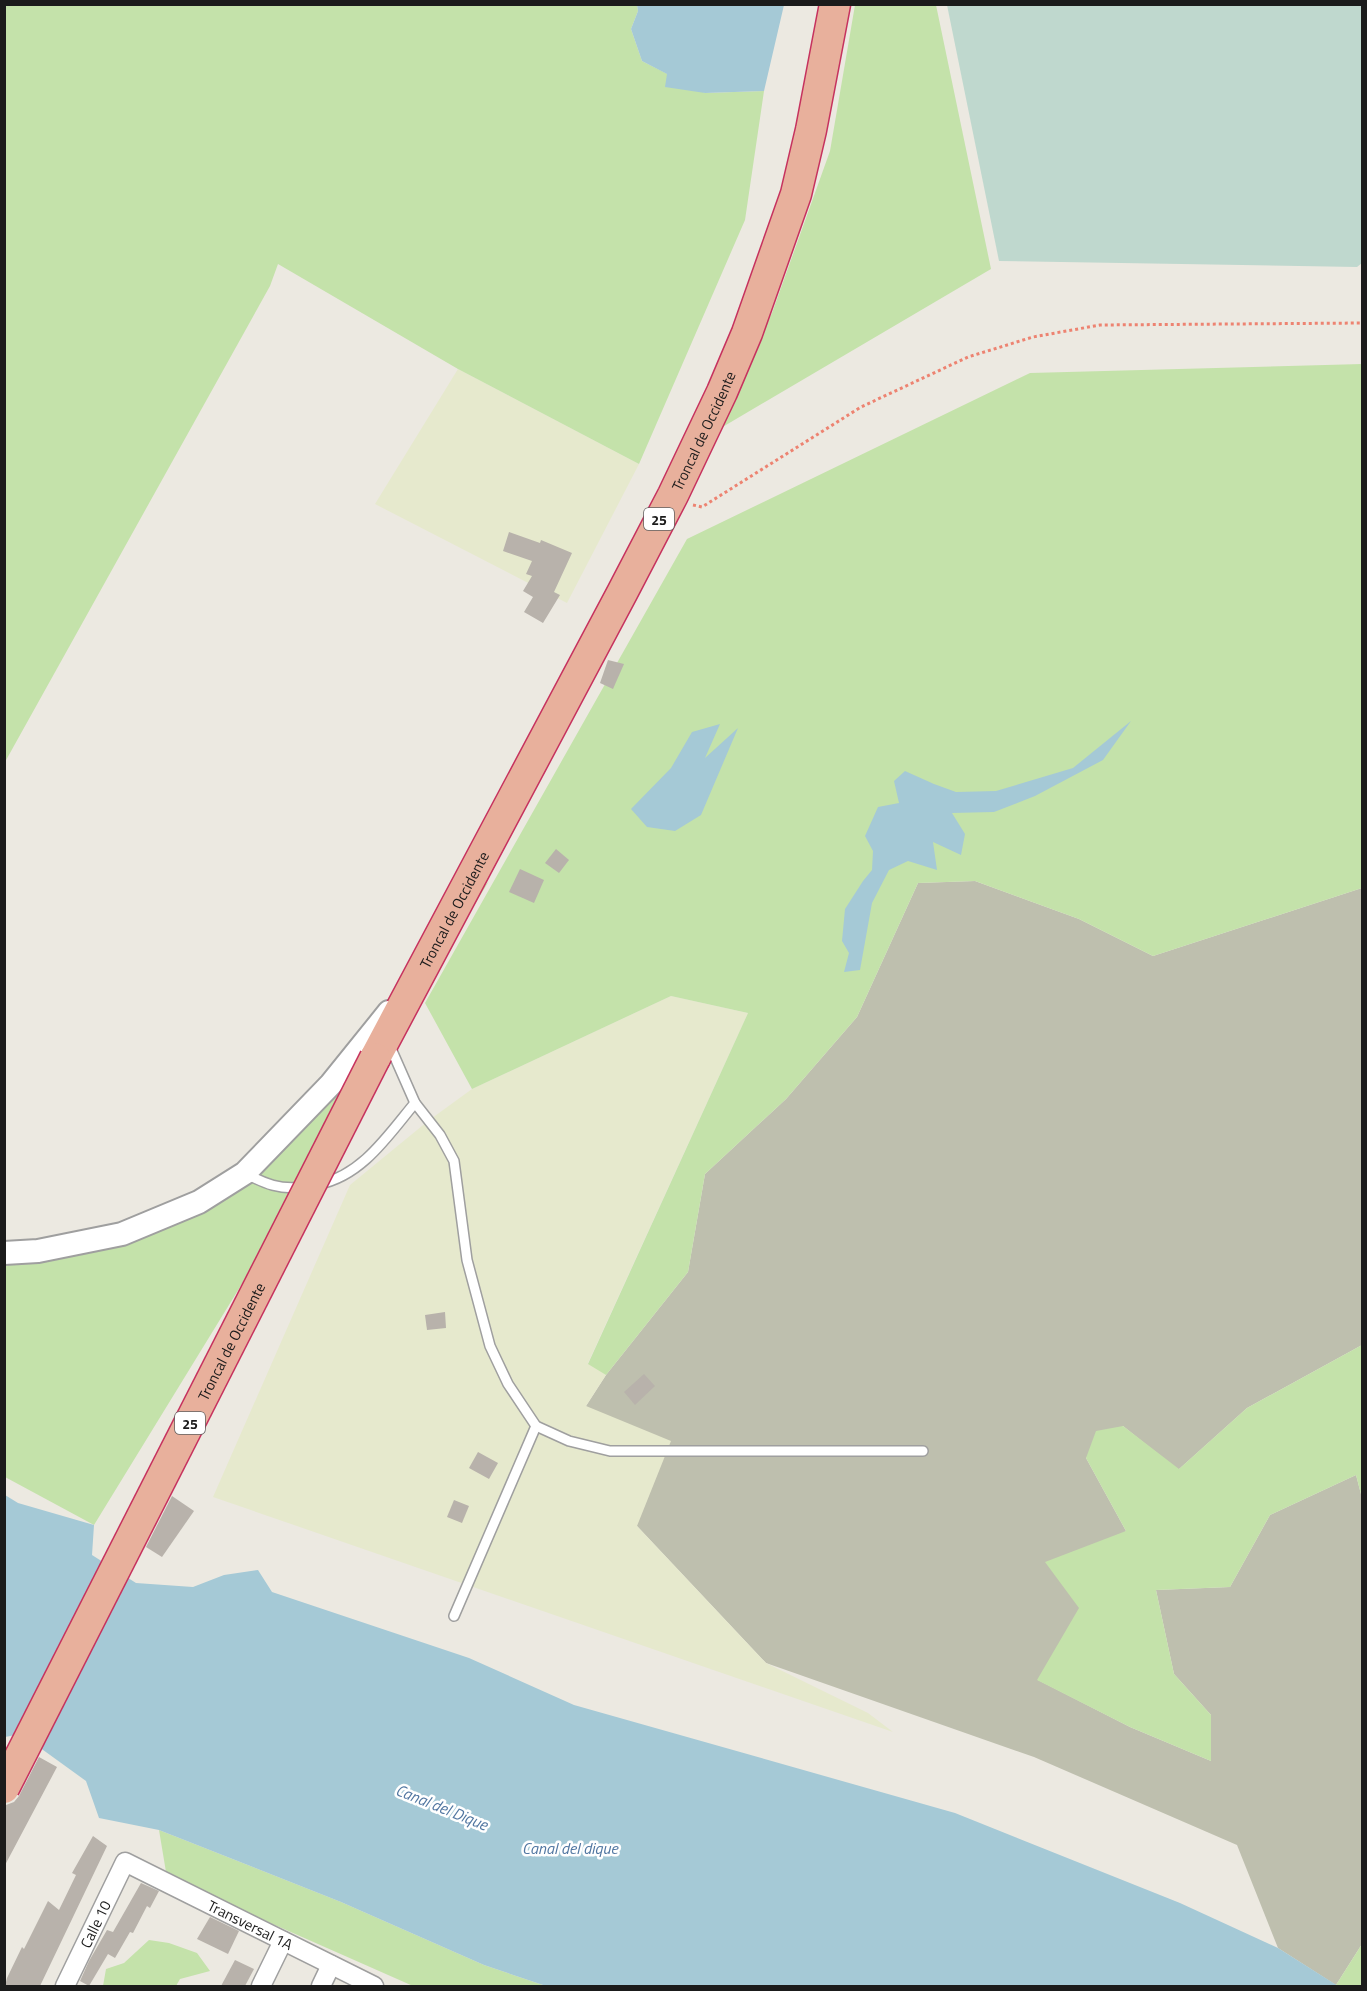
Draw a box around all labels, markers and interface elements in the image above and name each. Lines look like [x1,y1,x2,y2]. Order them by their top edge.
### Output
street label: Troncal de Occidente [665,367,741,494]
road number: 25 [644,508,674,530]
street label: Troncal de Occidente [413,847,494,972]
street label: Troncal de Occidente [191,1278,271,1404]
road number: 25 [175,1412,205,1434]
water label: Canal del Dique [392,1778,493,1837]
water label: Canal del dique [522,1836,620,1860]
street label: Transversal 1A [204,1894,297,1956]
street label: Calle 10 [74,1896,116,1952]

